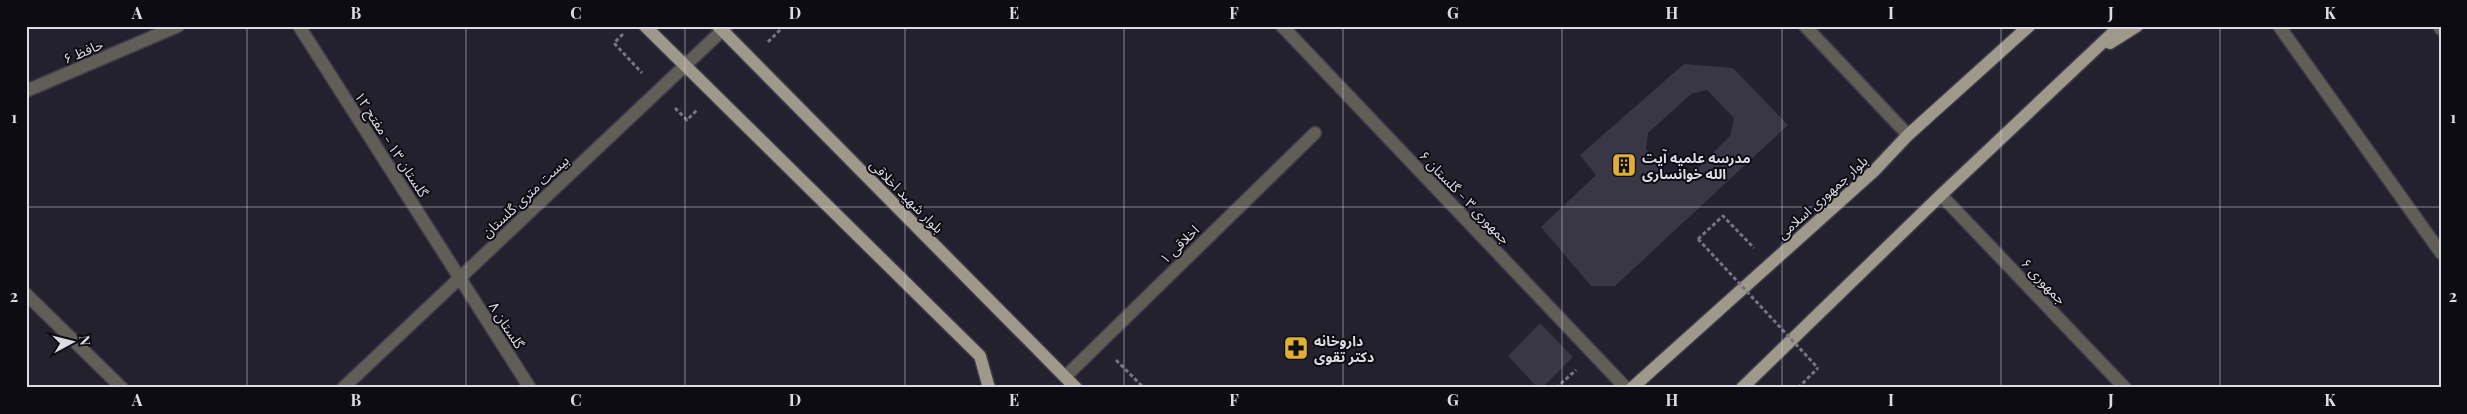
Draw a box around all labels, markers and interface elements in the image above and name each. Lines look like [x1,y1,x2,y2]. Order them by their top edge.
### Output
text: A [131,2,143,23]
text: B [351,2,362,23]
text: C [570,2,582,23]
text: D [789,2,801,23]
text: E [1009,2,1019,23]
text: F [1229,2,1239,23]
text: G [1447,2,1459,23]
text: H [1666,2,1679,23]
text: I [1888,2,1894,23]
text: J [2107,2,2114,23]
text: K [2324,2,2336,23]
street label: حافظ ۶ [60,34,106,68]
street label: گلستان ۱۳ - مفتح ۱۲ [349,88,433,202]
text: 1 [11,106,17,127]
text: 1 [2450,106,2456,127]
street label: جمهوری ۳ - گلستان ۶ [1415,146,1515,248]
place label: مدرسه علمیه آیت الله خوانساری [1642,148,1751,183]
street label: بیست متری گلستان [477,150,573,241]
street label: بلوار جمهوری اسلامی [1772,151,1872,243]
building icon: مدرسه علمیه آیت الله خوانساری [1611,152,1637,178]
street label: بلوار شهید اخلاقی [866,155,948,237]
street label: اخلاقی ۱ [1155,220,1203,268]
street label: جمهوری ۶ [2017,254,2071,308]
text: 2 [10,285,18,306]
text: 2 [2449,285,2457,306]
street label: گلستان ۸ [485,298,529,352]
north arrow [48,316,98,366]
place label: داروخانه دکتر تقوی [1314,331,1374,366]
text: N [75,334,95,347]
pharmacy icon: داروخانه دکتر تقوی [1283,335,1309,361]
text: A [131,389,143,410]
text: B [351,389,362,410]
text: C [570,389,582,410]
text: D [789,389,801,410]
text: E [1009,389,1019,410]
text: F [1229,389,1239,410]
text: G [1447,389,1459,410]
text: H [1666,389,1679,410]
text: I [1888,389,1894,410]
text: J [2107,389,2114,410]
text: K [2324,389,2336,410]

